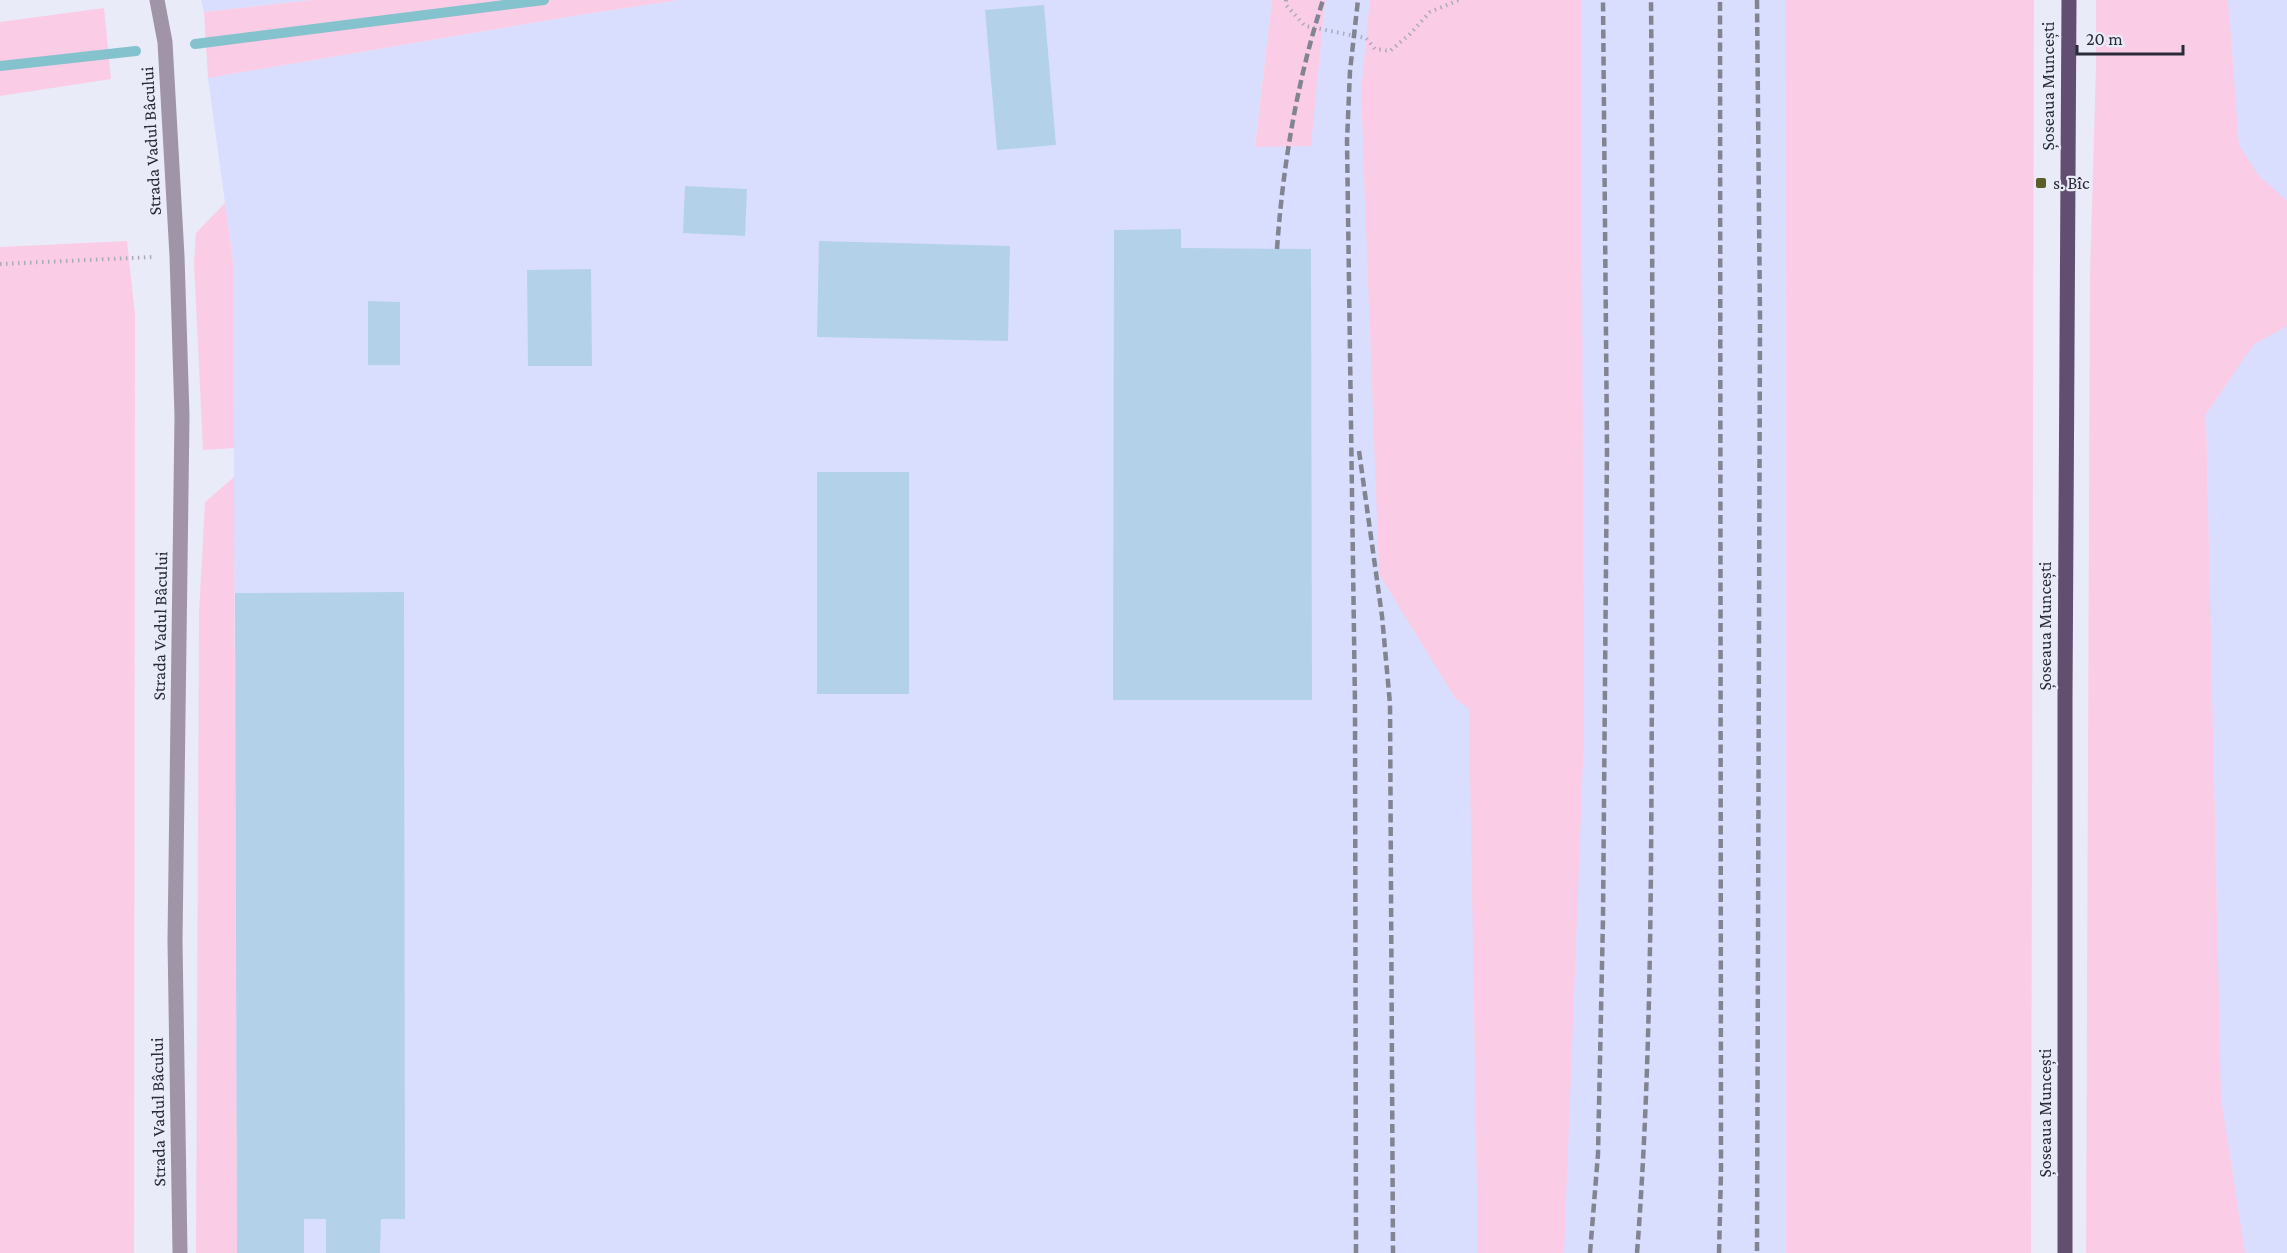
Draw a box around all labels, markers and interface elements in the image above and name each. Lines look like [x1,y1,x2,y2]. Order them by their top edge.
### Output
scale bar [2077,18,2184,56]
street label: Șoseaua Muncești [2038,21,2060,151]
text: 20 m [2086,29,2123,49]
street label: Strada Vadul Bâcului [137,66,165,216]
place label: s. Bîc [2053,173,2090,193]
marker: s. Bîc [2034,176,2048,190]
street label: Strada Vadul Bâcului [149,551,171,701]
street label: Șoseaua Muncești [2035,561,2057,691]
street label: Strada Vadul Bâcului [147,1037,169,1187]
street label: Șoseaua Muncești [2035,1048,2057,1178]

